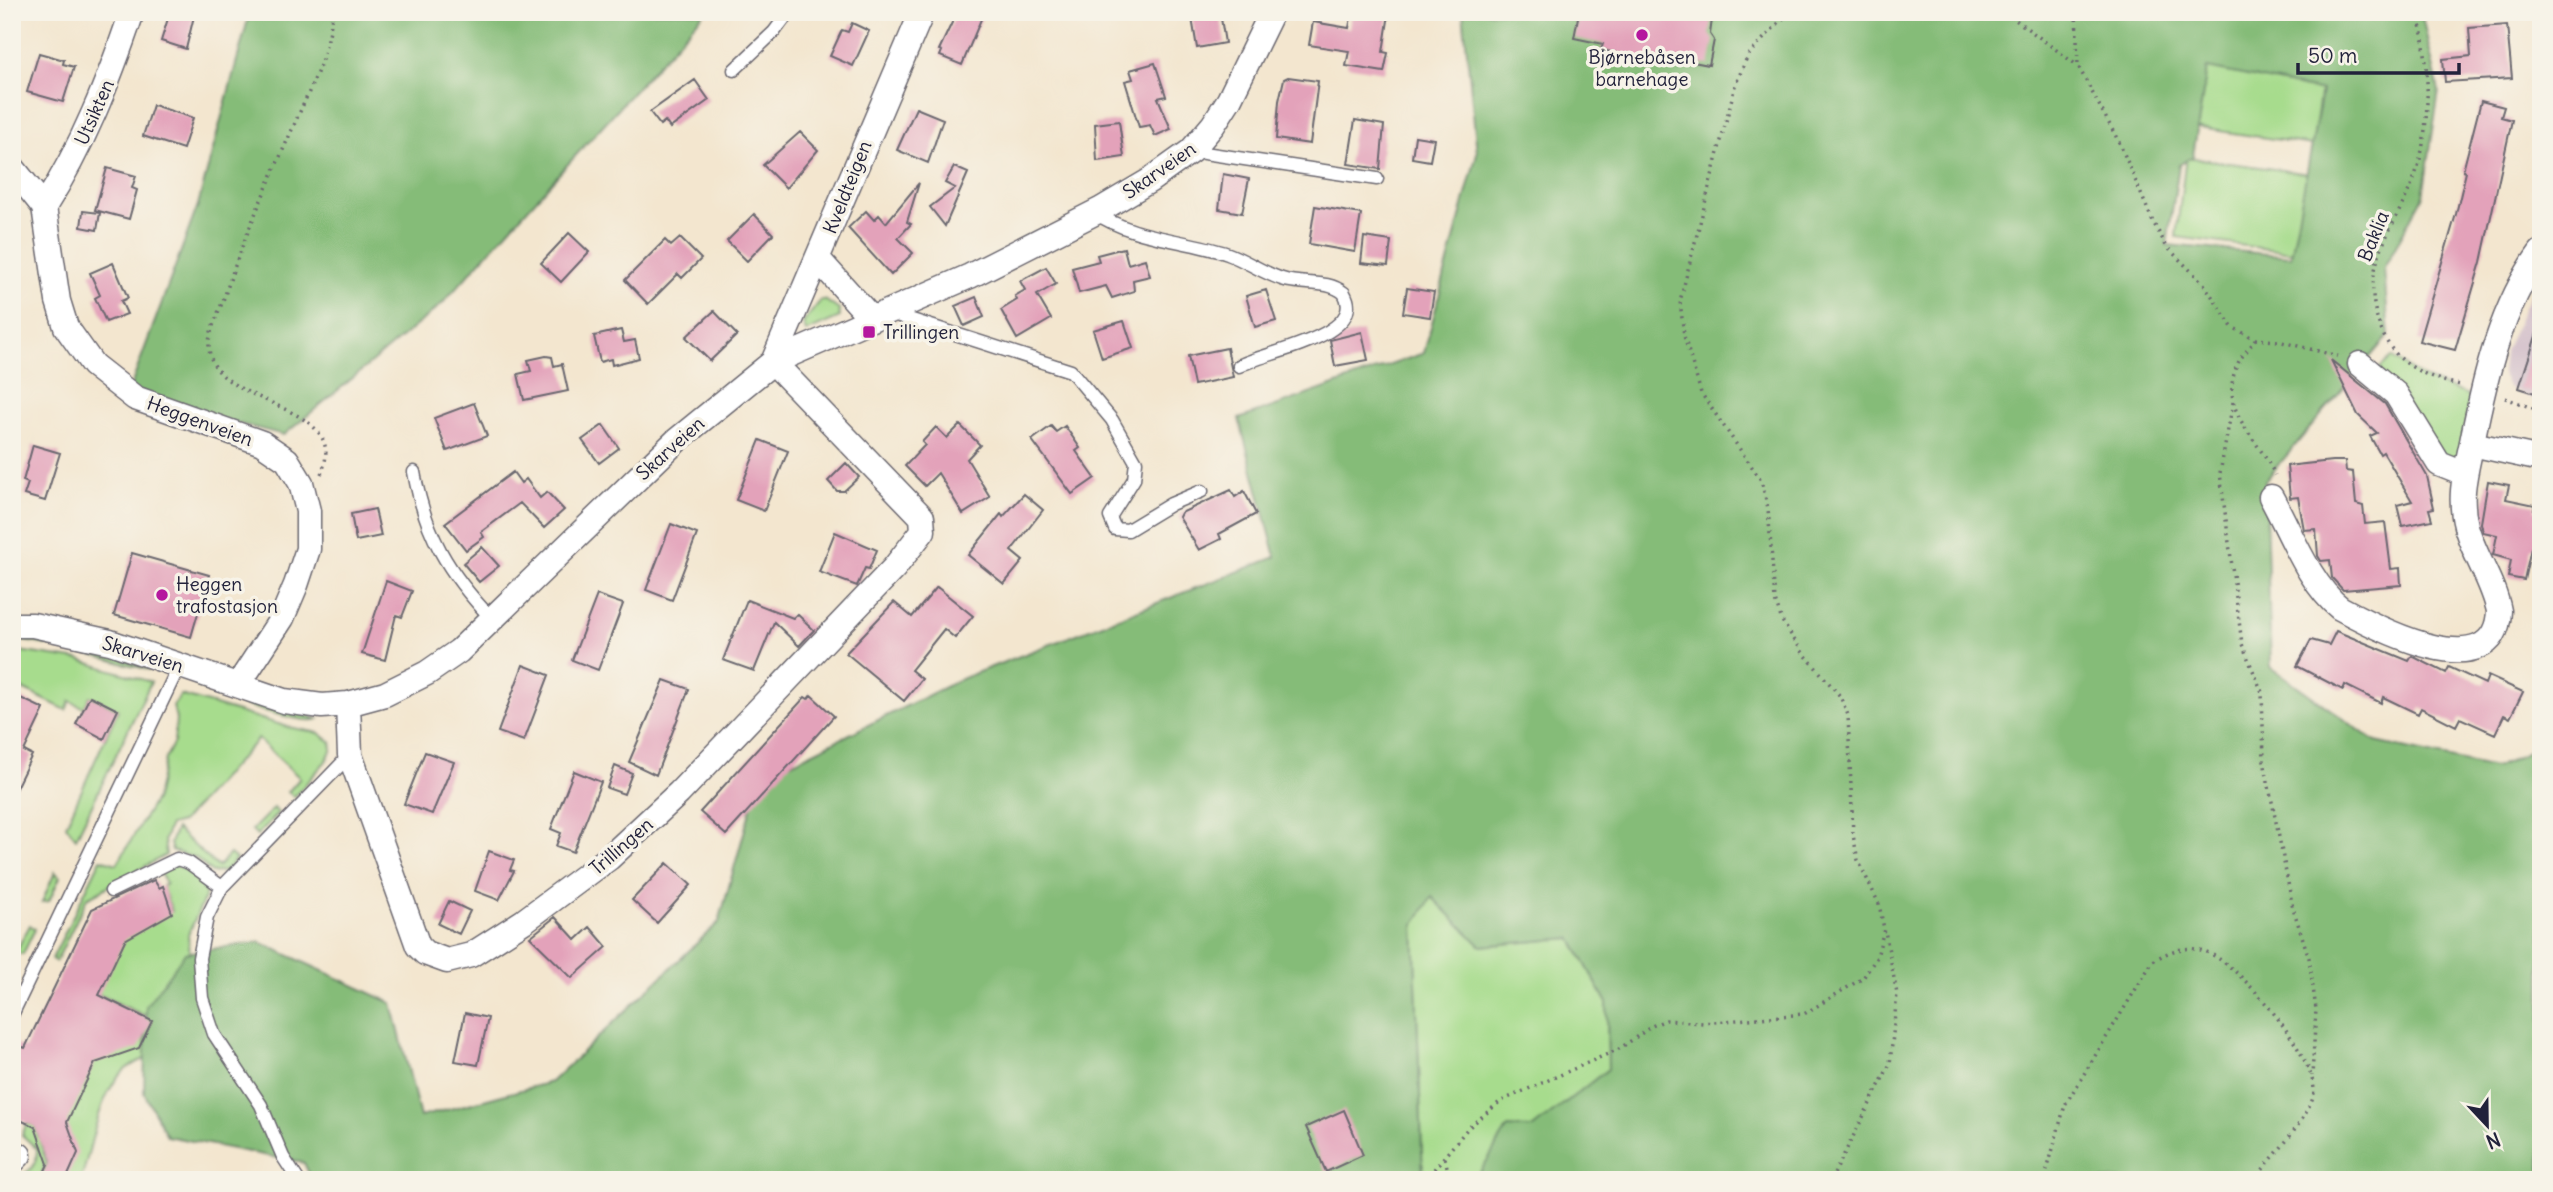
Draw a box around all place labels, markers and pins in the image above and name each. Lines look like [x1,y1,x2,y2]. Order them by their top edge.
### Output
marker: Bjørnebåsen barnehage [1634,27,1650,43]
place label: Bjørnebåsen barnehage [1588,45,1696,91]
place label: Trillingen [883,320,959,344]
marker: Trillingen [861,324,877,340]
place label: Heggen trafostasjon [176,572,278,618]
marker: Heggen trafostasjon [154,587,170,603]

